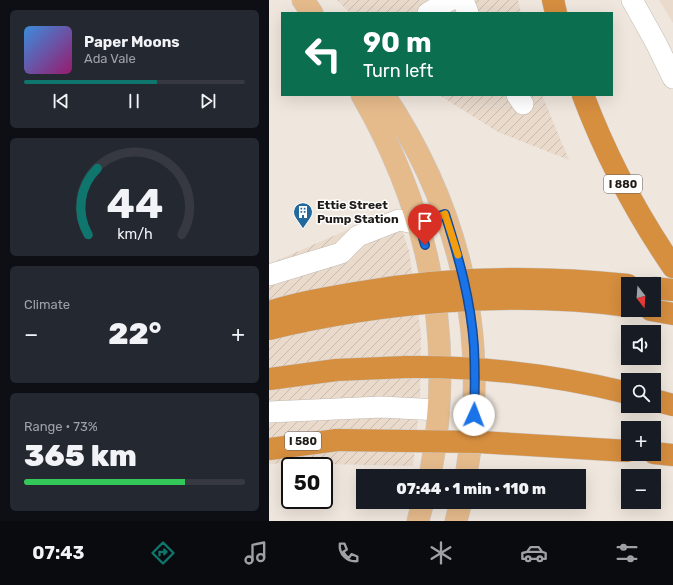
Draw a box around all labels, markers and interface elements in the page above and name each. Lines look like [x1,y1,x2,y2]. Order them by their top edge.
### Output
text: 90 m [363,26,432,59]
icon: left [297,28,349,80]
text: Paper Moons [84,33,180,51]
text: Ada Vale [84,51,136,66]
text: Turn left [363,60,433,82]
icon: previous [50,90,72,112]
icon: pause [123,90,145,112]
icon: next [197,90,219,112]
road number: I 880 [604,175,642,193]
text: 44 [106,178,163,227]
place label: Ettie Street Pump Station [317,198,399,226]
building icon: Ettie Street Pump Station [292,201,314,229]
pin [408,204,442,245]
icon: arrive [414,210,436,232]
text: km/h [117,225,152,242]
north arrow [621,277,661,317]
map controls [621,277,661,509]
text: Climate [24,297,70,312]
text: 22° [108,316,161,352]
text: − [24,321,38,348]
text: + [231,321,245,348]
button: sound [621,325,661,365]
button: search [621,373,661,413]
position arrow [453,394,495,436]
text: Range · 73% [24,419,98,434]
button: + [621,421,661,461]
road number: I 580 [285,432,321,450]
text: 365 km [24,438,137,474]
speed limit sign: 50 [281,457,333,509]
button: − [621,469,661,509]
text: 07:44 · 1 min · 110 m [396,480,546,498]
icon: directions [149,539,177,567]
icon: music [242,539,270,567]
icon: phone [334,539,362,567]
icon: climate [427,539,455,567]
icon: car [520,539,548,567]
icon: filters [613,539,641,567]
text: 07:43 [32,542,84,564]

